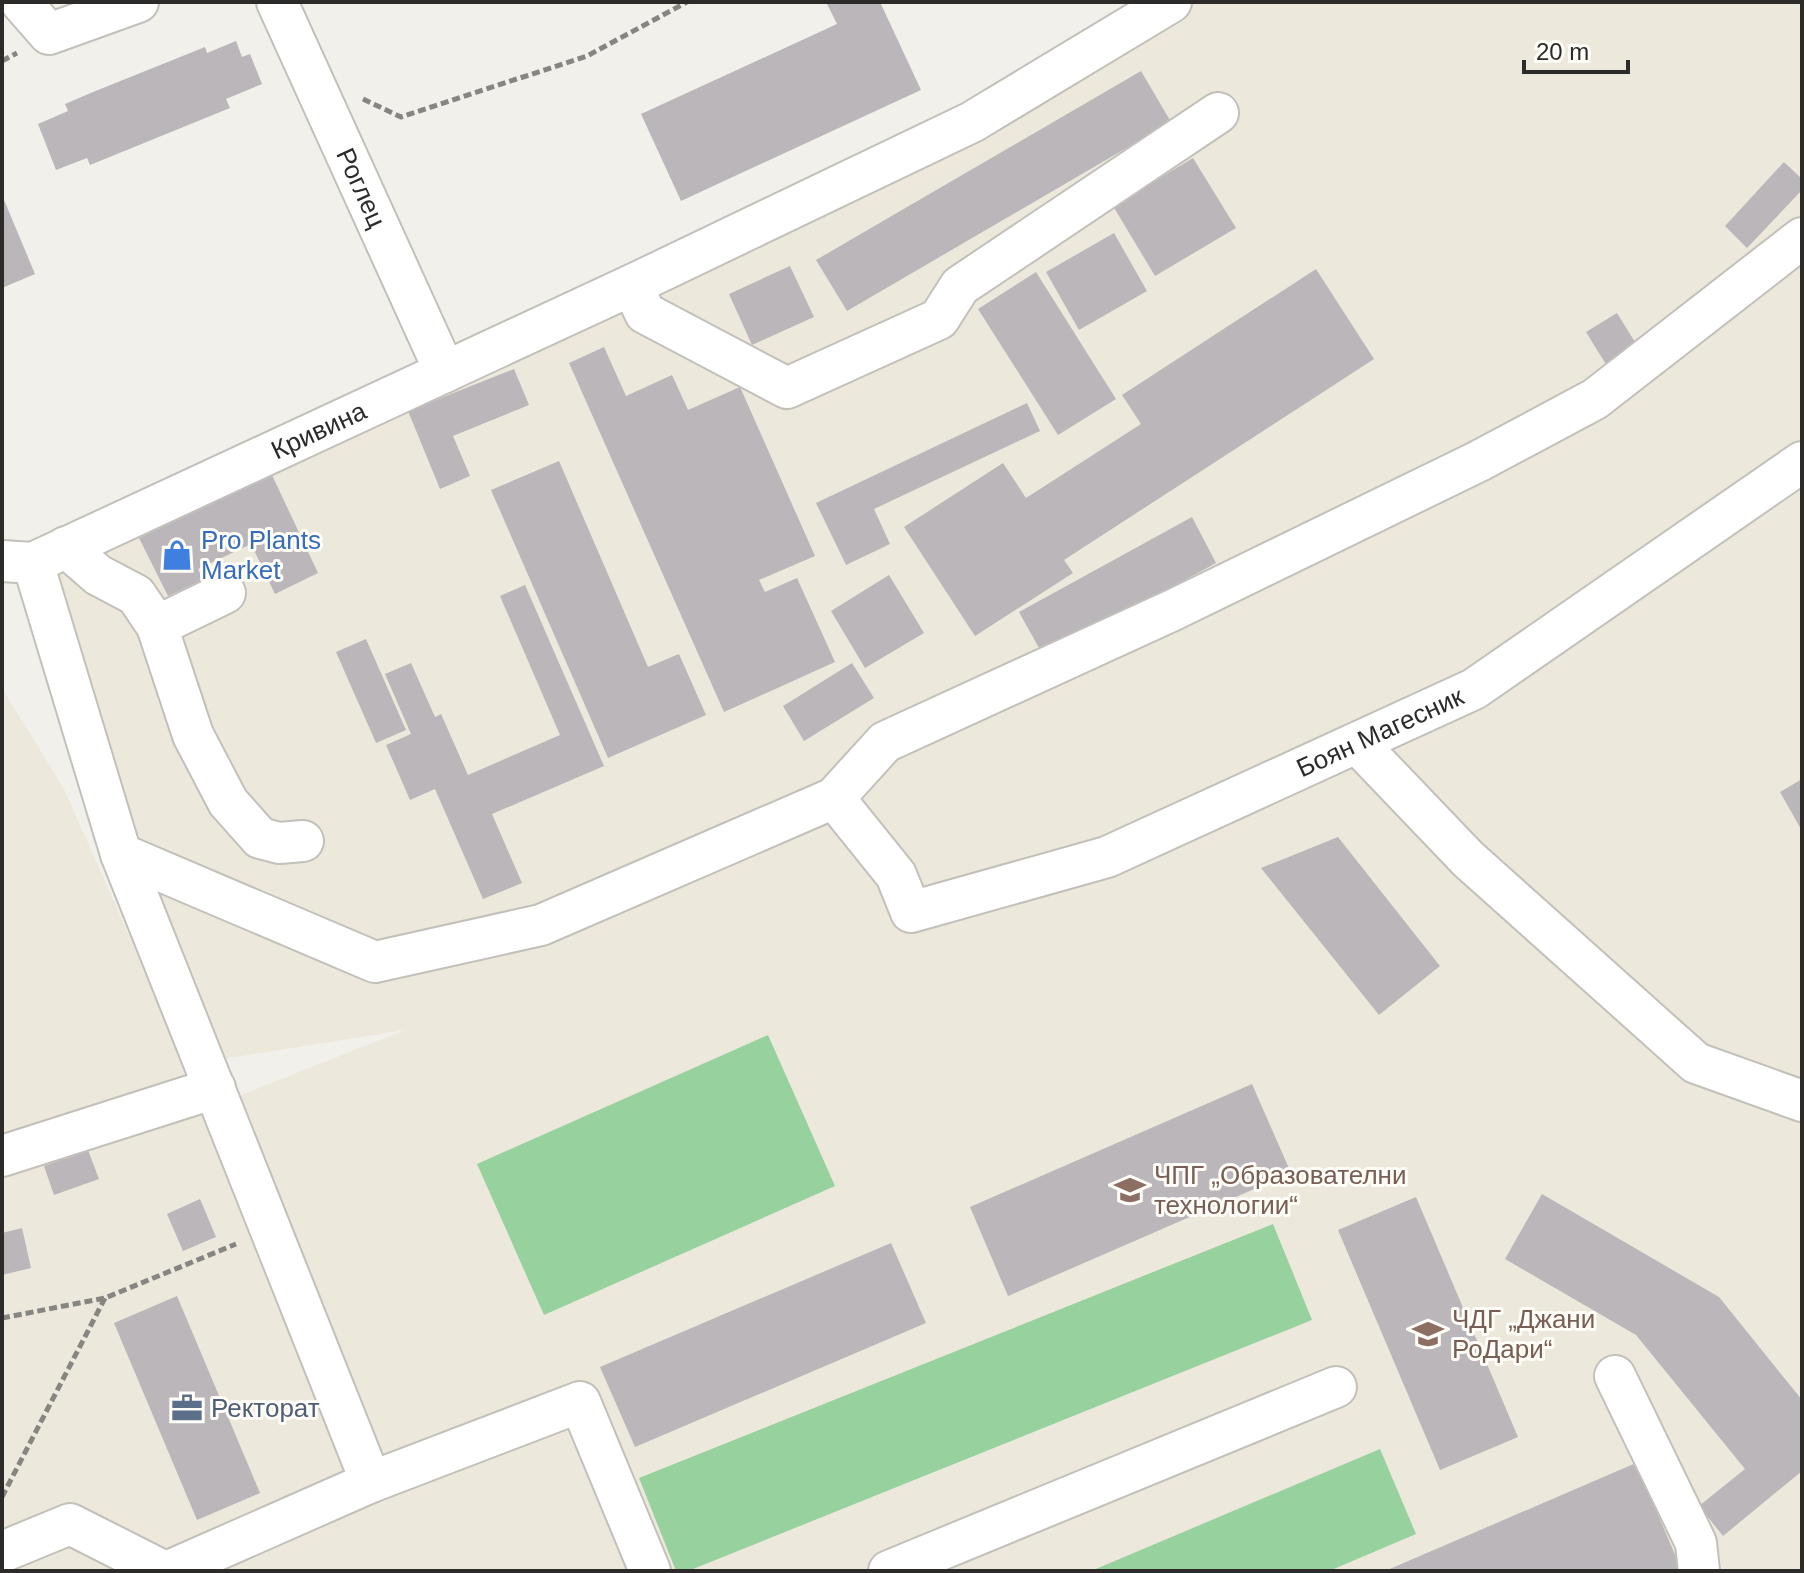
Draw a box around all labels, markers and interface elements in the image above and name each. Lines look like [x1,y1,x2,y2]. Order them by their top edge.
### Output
scale bar [1524,24,1628,74]
text: 20 m [1536,38,1589,65]
street label: Роглец [330,143,392,232]
street label: Кривина [266,395,371,465]
place label: Pro Plants Market [201,525,321,585]
shop icon: Pro Plants Market [160,538,194,572]
street label: Боян Магесник [1292,681,1469,783]
place label: ЧПГ „Образователни технологии“ [1154,1160,1406,1220]
school or university icon: ЧПГ „Образователни технологии“ [1113,1173,1147,1207]
place label: ЧДГ „Джани РоДари“ [1452,1304,1595,1364]
school or university icon: ЧДГ „Джани РоДари“ [1411,1317,1445,1351]
office icon: Ректорат [170,1391,204,1425]
place label: Ректорат [211,1393,320,1423]

